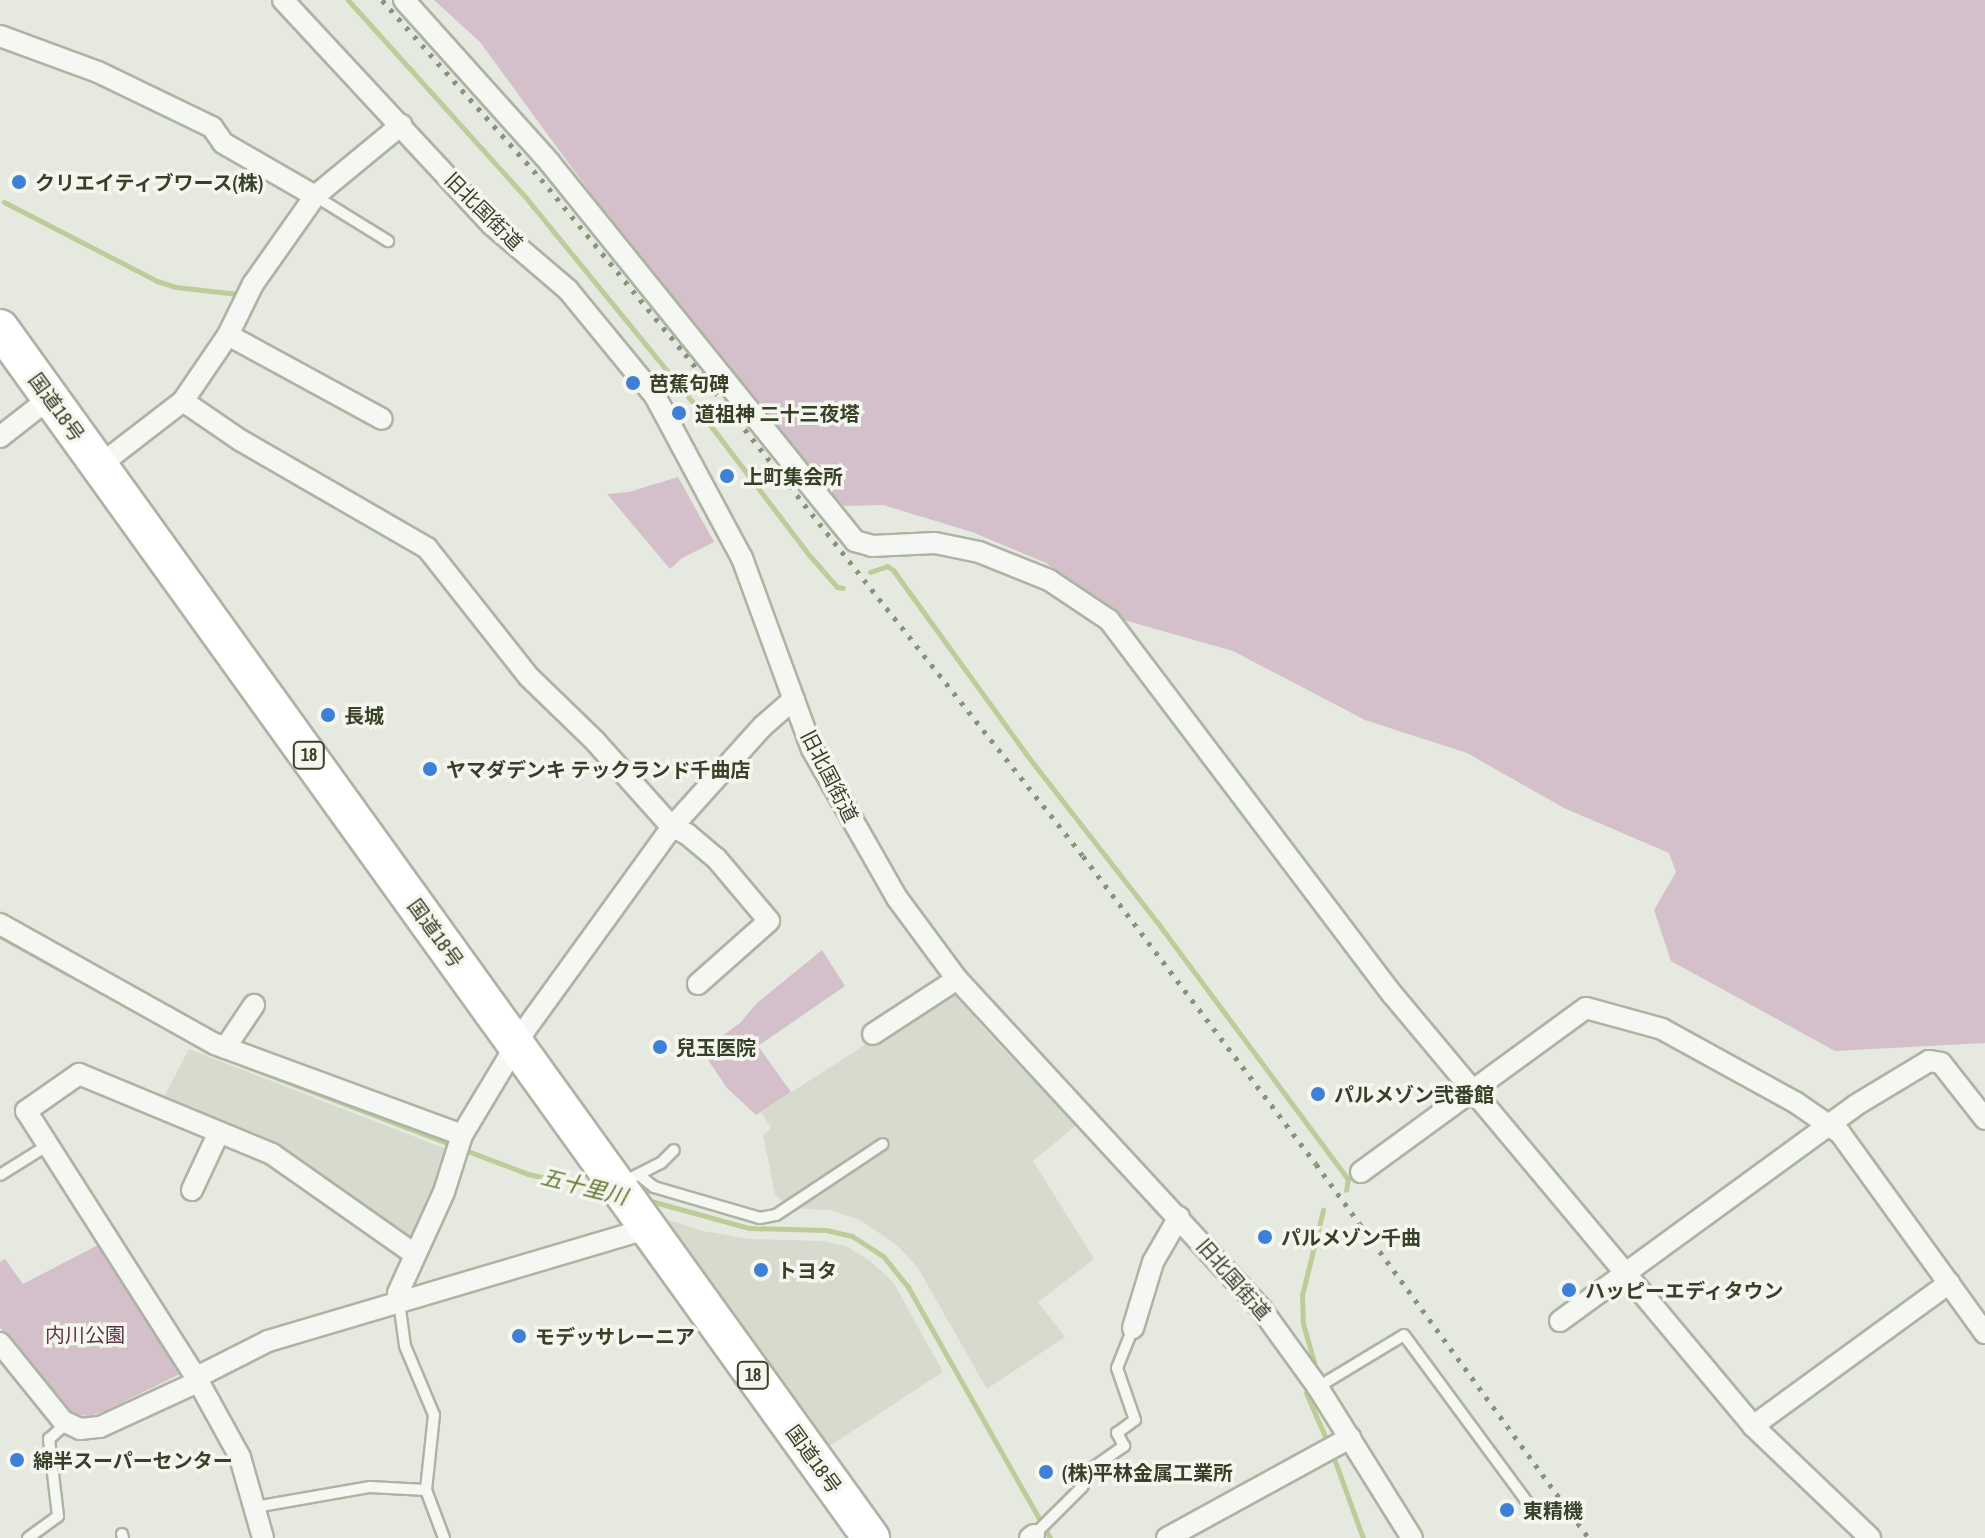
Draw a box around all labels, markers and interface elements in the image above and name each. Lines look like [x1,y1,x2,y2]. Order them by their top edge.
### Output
street label: 旧北国街道 [440,167,528,255]
place label: クリエイティブワース(株) [35,170,266,194]
marker: クリエイティブワース(株) [10,173,28,191]
street label: 国道18号 [24,368,90,446]
place label: 芭蕉句碑 [649,371,729,395]
marker: 芭蕉句碑 [624,374,642,392]
place label: 道祖神 二十三夜塔 [695,401,860,425]
marker: 道祖神 二十三夜塔 [670,404,688,422]
place label: 上町集会所 [743,464,843,488]
marker: 上町集会所 [718,467,736,485]
place label: 長城 [344,703,384,727]
marker: 長城 [319,706,337,724]
street label: 旧北国街道 [797,726,863,826]
road number: 18 [291,741,327,769]
place label: ヤマダデンキ テックランド千曲店 [446,757,751,781]
marker: ヤマダデンキ テックランド千曲店 [421,760,439,778]
street label: 国道18号 [403,894,469,972]
place label: 兒玉医院 [676,1035,756,1059]
marker: 兒玉医院 [651,1038,669,1056]
place label: パルメゾン弐番館 [1334,1082,1494,1106]
marker: パルメゾン弐番館 [1309,1085,1327,1103]
water label: 五十里川 [538,1164,630,1210]
place label: パルメゾン千曲 [1281,1225,1421,1249]
marker: パルメゾン千曲 [1256,1228,1274,1246]
street label: 旧北国街道 [1192,1233,1276,1325]
place label: トヨタ [777,1258,837,1282]
marker: トヨタ [752,1261,770,1279]
place label: ハッピーエディタウン [1585,1278,1785,1302]
marker: ハッピーエディタウン [1560,1281,1578,1299]
park label: 内川公園 [45,1322,125,1346]
place label: モデッサレーニア [535,1324,695,1348]
marker: モデッサレーニア [510,1327,528,1345]
road number: 18 [735,1361,771,1389]
street label: 国道18号 [781,1420,847,1498]
place label: 綿半スーパーセンター [33,1448,233,1472]
marker: 綿半スーパーセンター [8,1451,26,1469]
place label: (株)平林金属工業所 [1062,1460,1233,1484]
marker: (株)平林金属工業所 [1037,1463,1055,1481]
place label: 東精機 [1523,1498,1583,1522]
marker: 東精機 [1498,1501,1516,1519]

